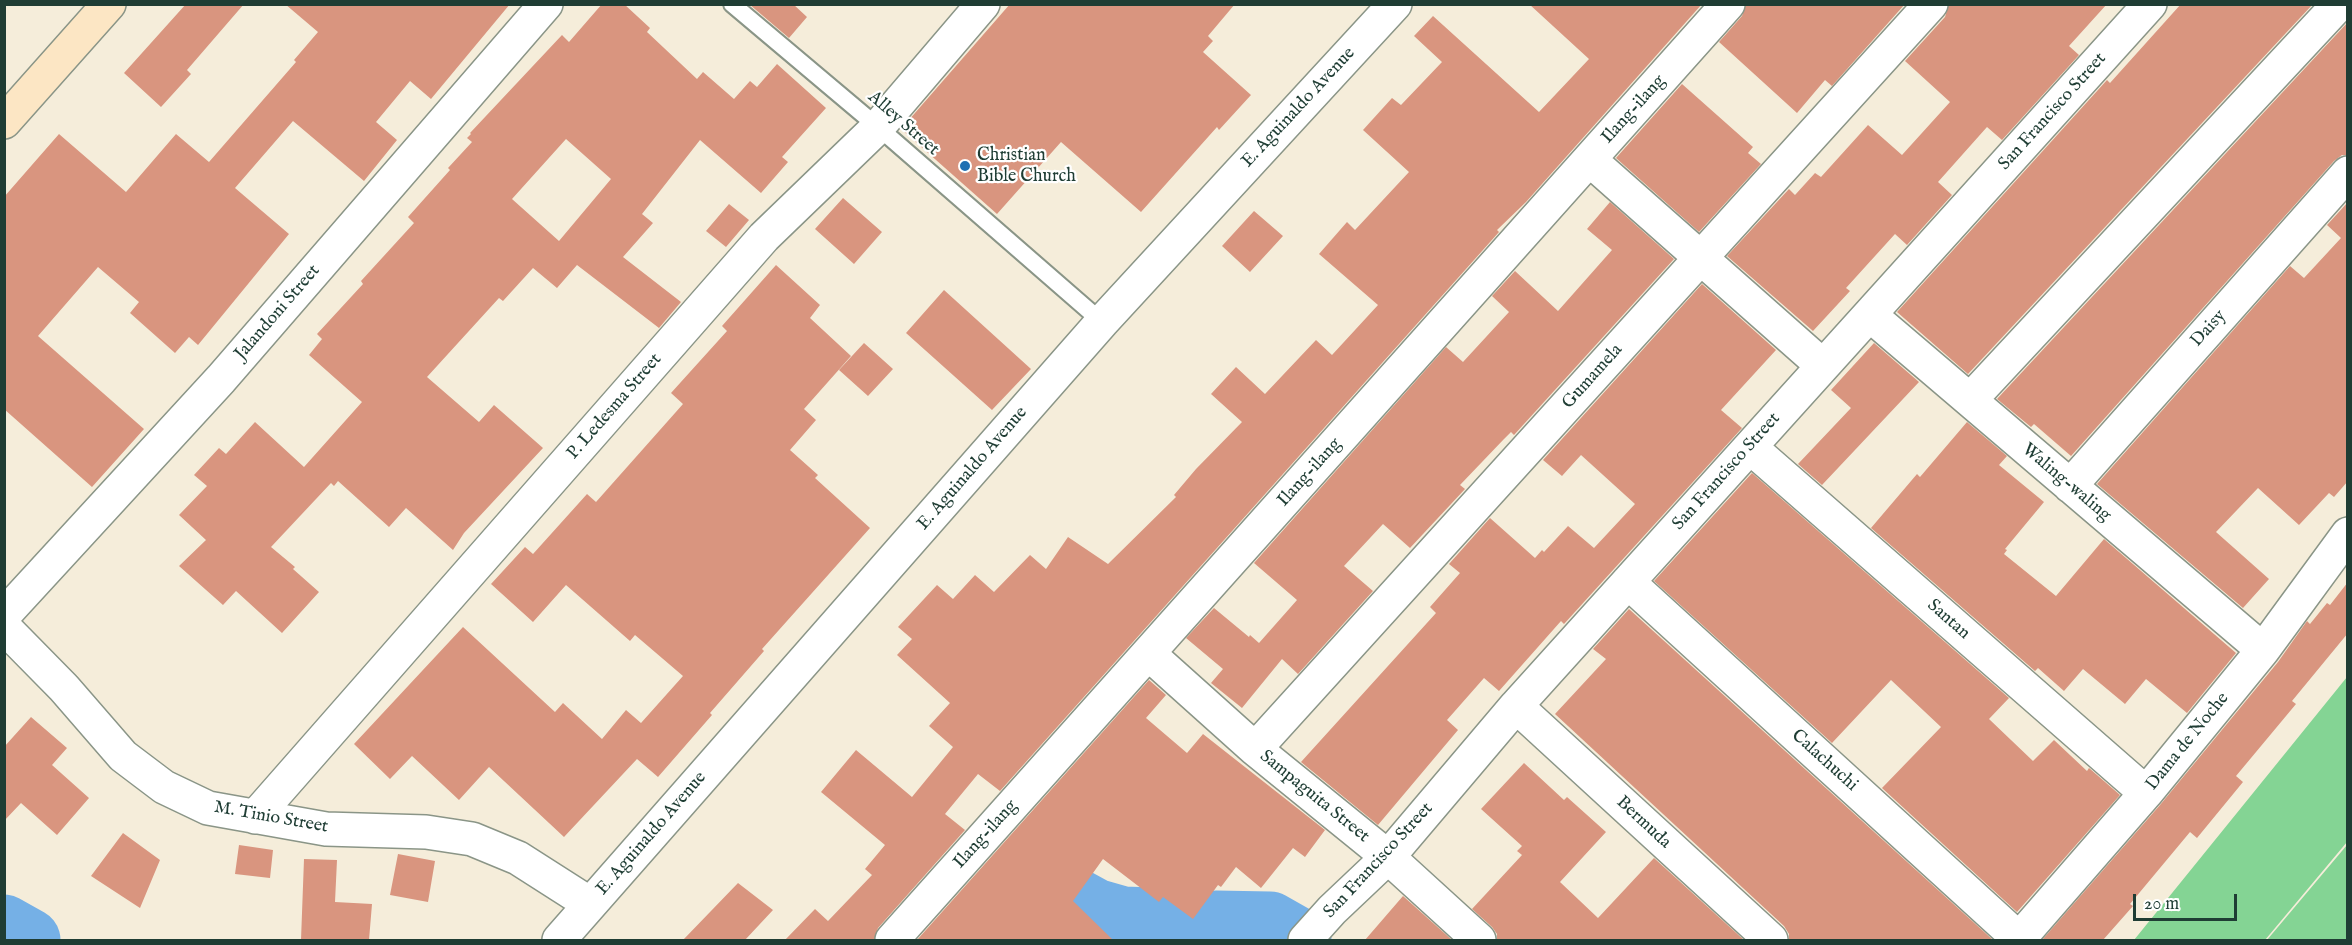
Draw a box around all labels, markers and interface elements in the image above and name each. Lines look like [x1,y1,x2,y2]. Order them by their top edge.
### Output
street label: E. Aguinaldo Avenue [1238,43,1360,173]
street label: San Francisco Street [1995,49,2111,175]
street label: Ilang-ilang [1598,71,1670,149]
street label: Alley Street [863,87,943,161]
place label: Christian Bible Church [977,145,1076,188]
marker: Christian Bible Church [958,159,972,173]
street label: Jalandoni Street [231,261,325,365]
street label: Daisy [2187,306,2231,352]
street label: Gumamela [1558,340,1628,414]
street label: P. Ledesma Street [563,350,667,464]
street label: E. Aguinaldo Avenue [913,403,1033,535]
street label: San Francisco Street [1669,409,1785,535]
street label: Ilang-ilang [1274,434,1346,512]
street label: Waling-waling [2017,439,2115,527]
street label: Santan [1922,595,1974,645]
street label: Dama de Noche [2142,689,2234,795]
street label: Calachuchi [1786,726,1862,796]
street label: Sampaguita Street [1255,746,1373,848]
street label: E. Aguinaldo Avenue [592,768,712,900]
street label: Bermuda [1611,792,1675,854]
street label: Ilang-ilang [950,796,1022,874]
street label: M. Tinio Street [212,797,330,839]
street label: San Francisco Street [1320,799,1438,923]
scale bar [2136,882,2240,920]
text: 20 m [2144,893,2179,916]

